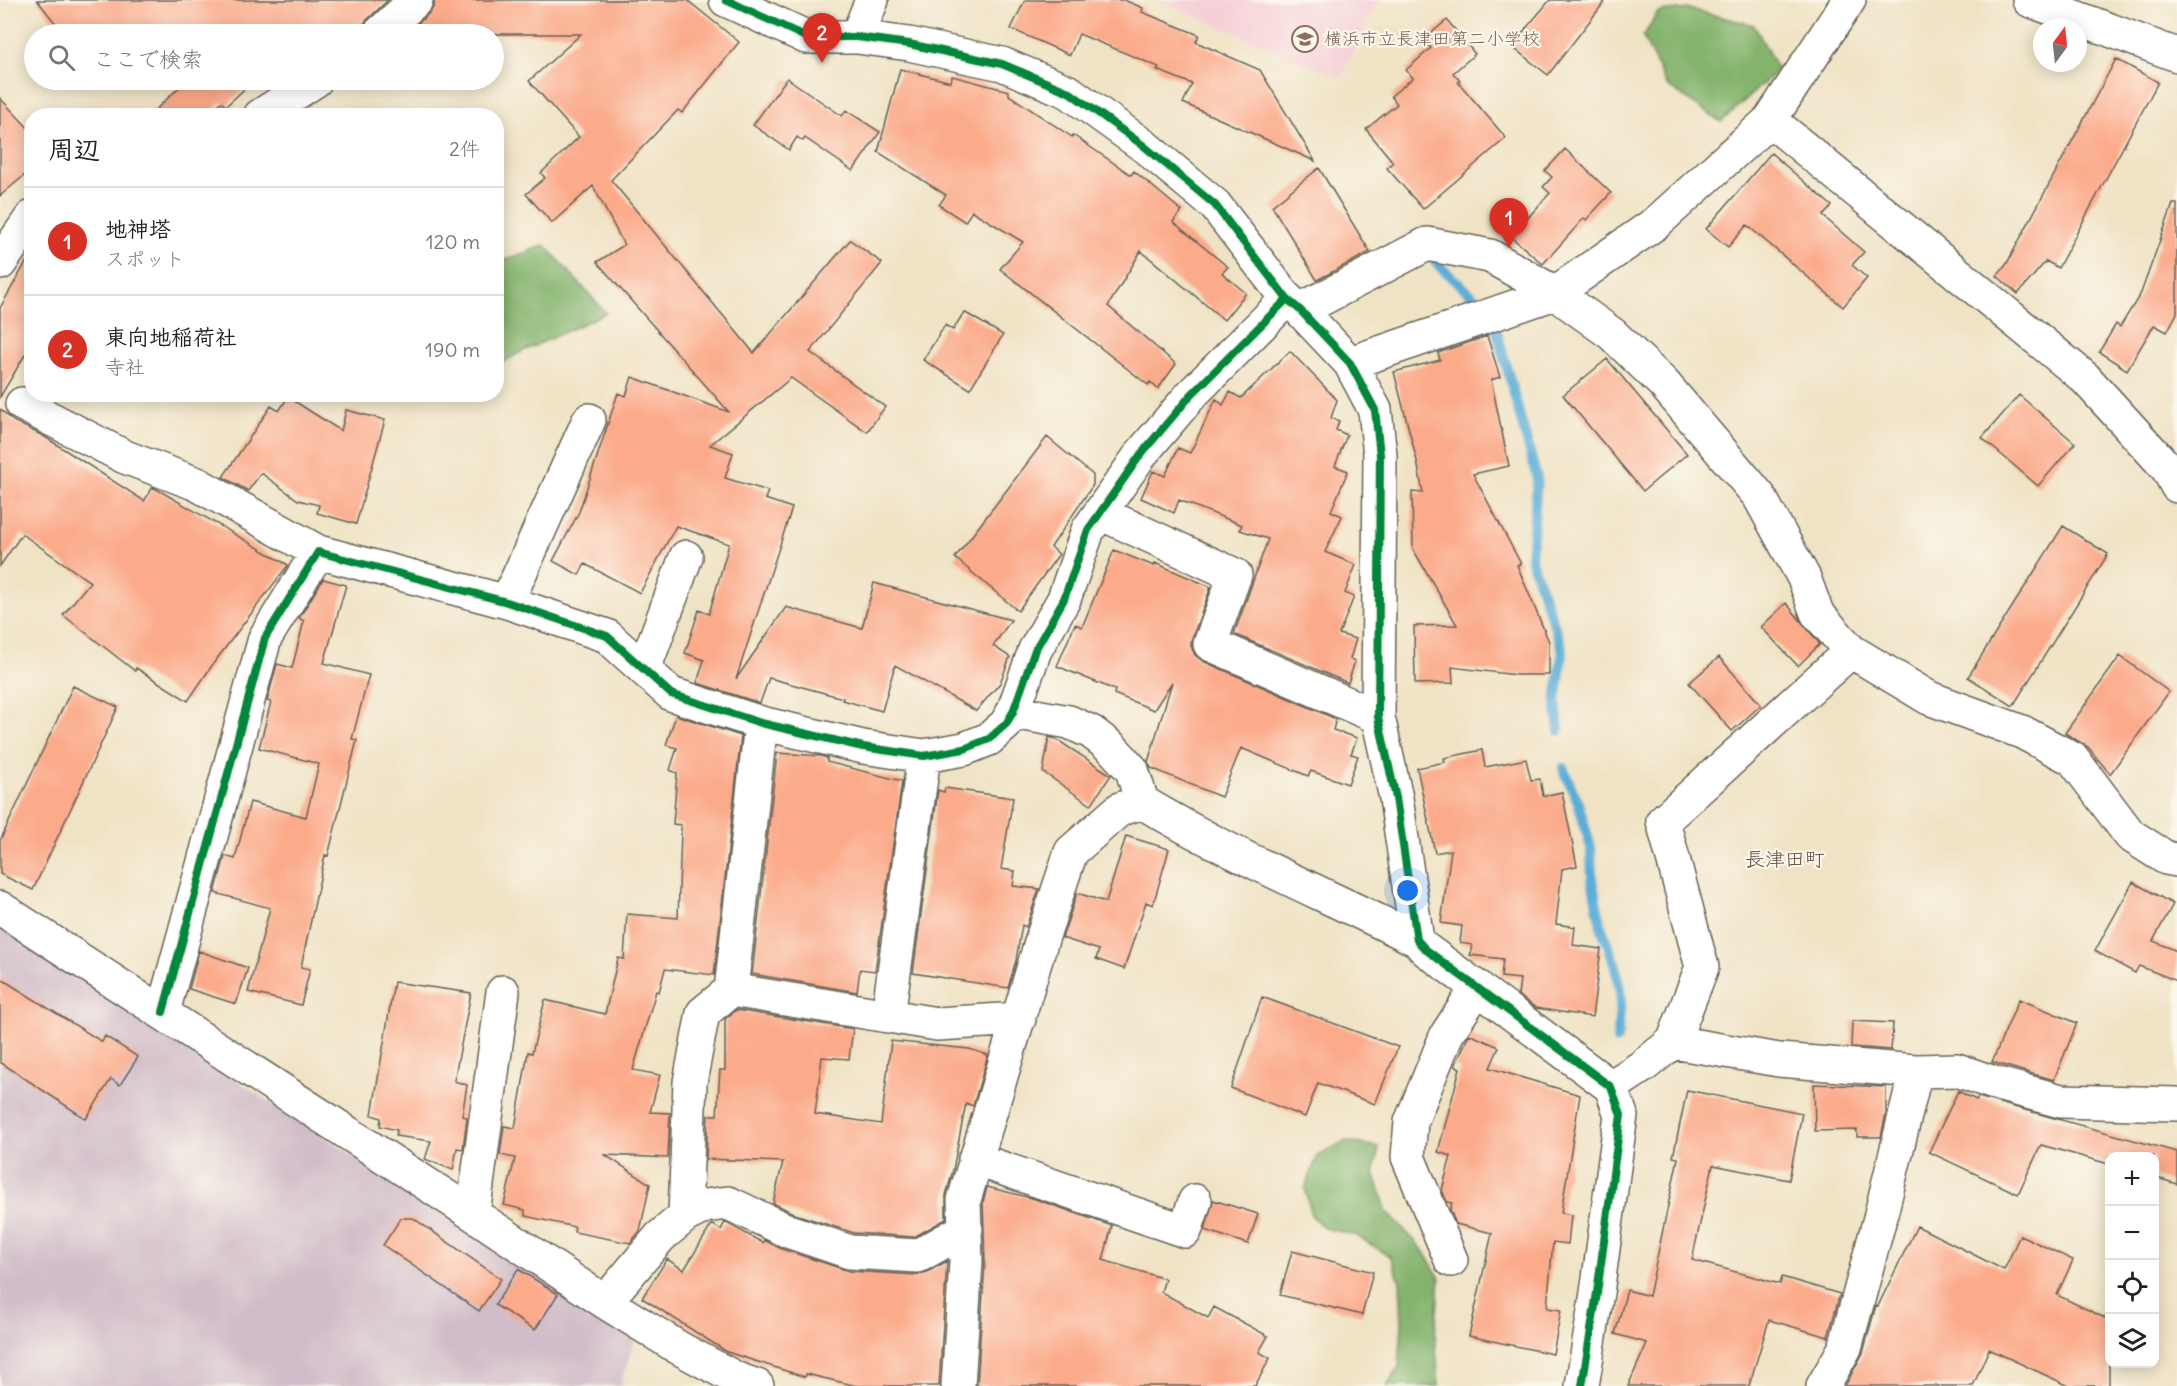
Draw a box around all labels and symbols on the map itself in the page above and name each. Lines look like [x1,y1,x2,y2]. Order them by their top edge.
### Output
pin: 2 [802,14,842,63]
north arrow [2033,18,2087,72]
school or university icon: 横浜市立長津田第二小学校 [1290,24,1320,54]
place label: 横浜市立長津田第二小学校 [1324,27,1540,50]
pin: 1 [1490,198,1528,248]
district label: 長津田町 [1745,846,1825,871]
your location [1393,876,1422,905]

